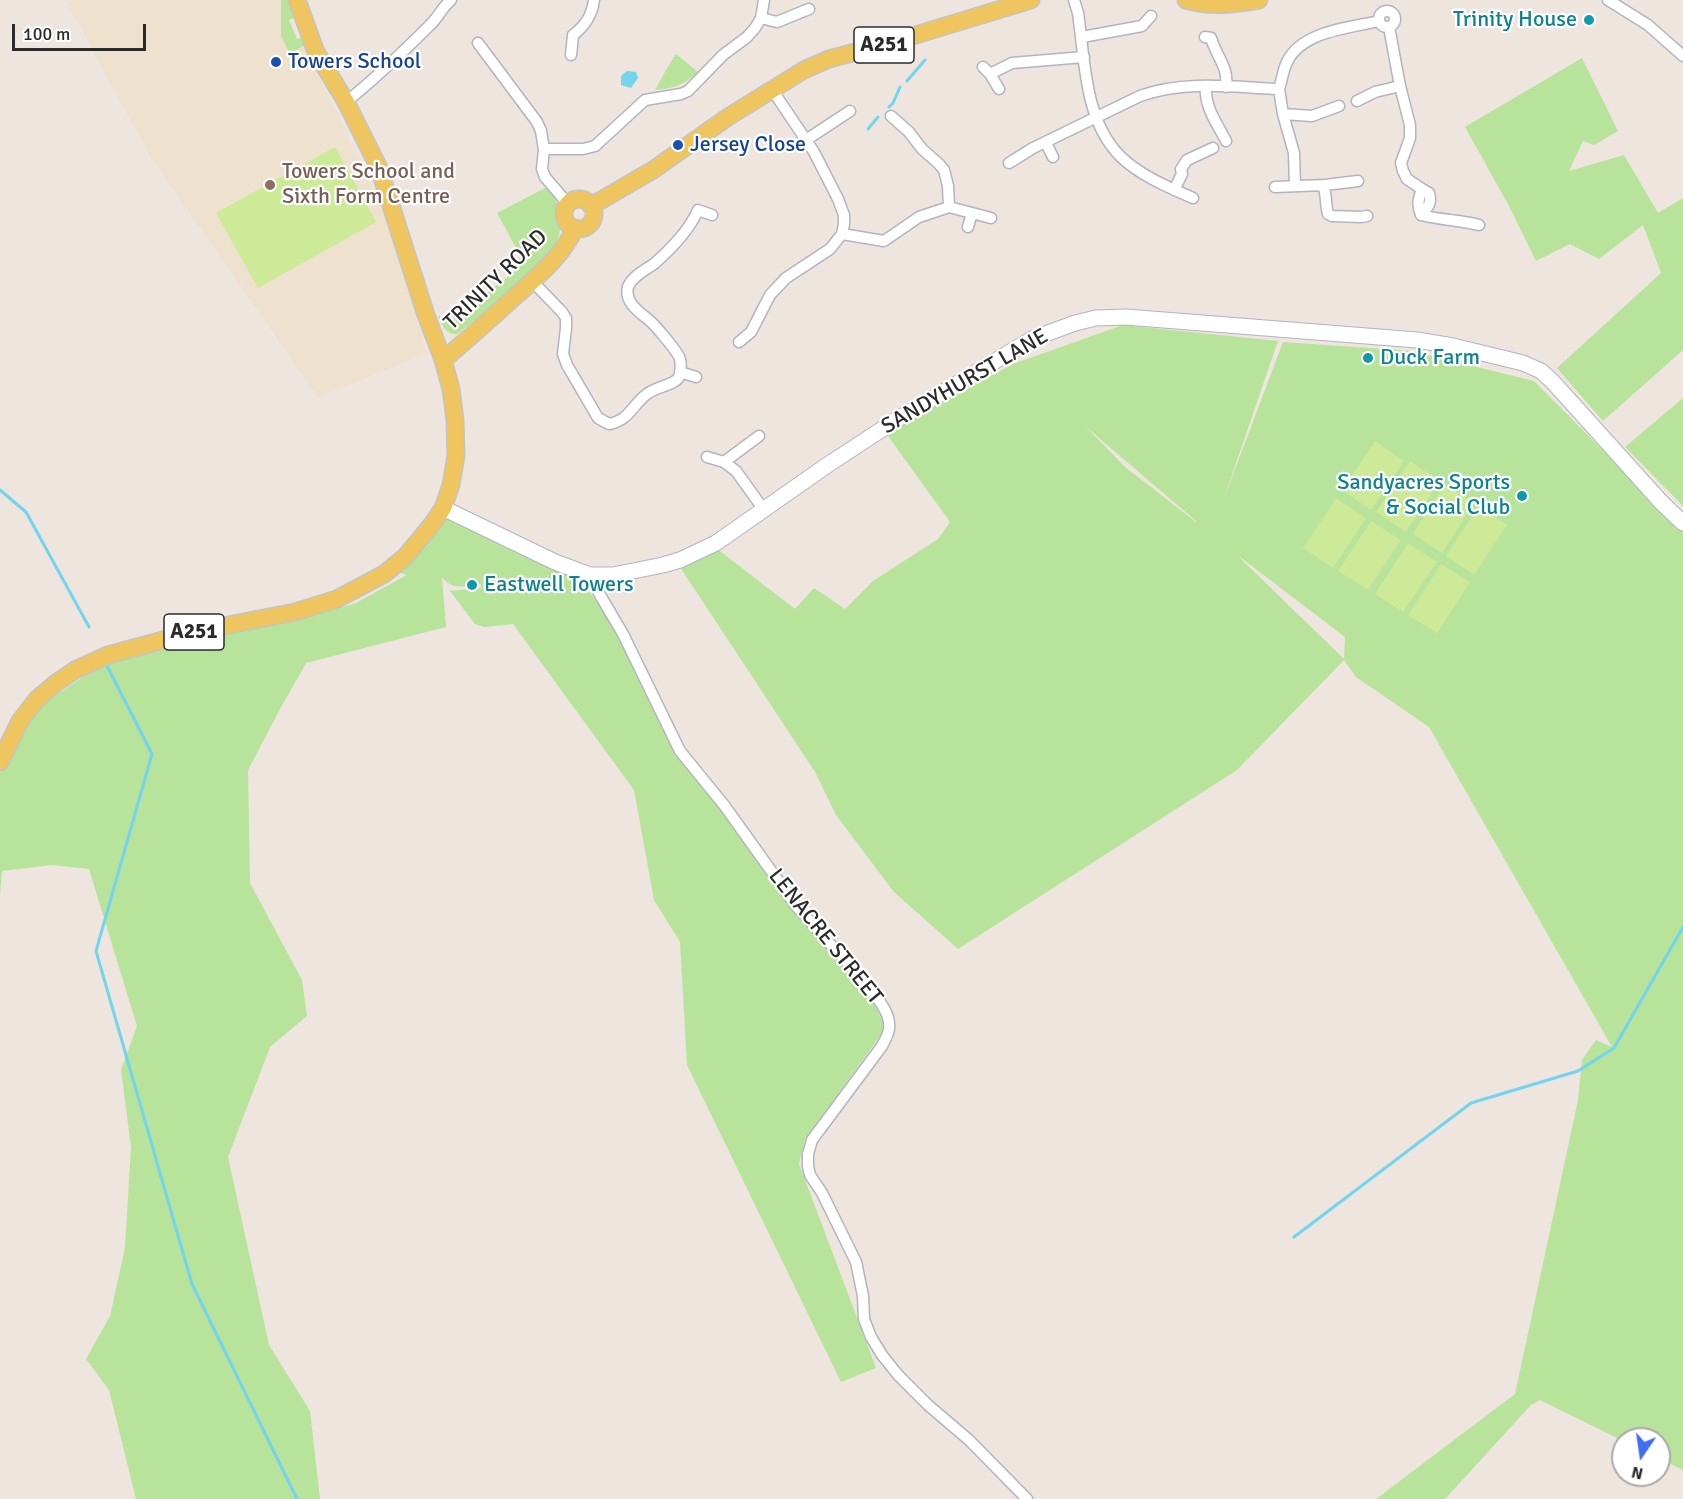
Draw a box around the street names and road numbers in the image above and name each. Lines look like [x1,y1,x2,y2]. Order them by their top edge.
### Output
road number: A251 [854,27,914,63]
street label: TRINITY ROAD [439,224,553,336]
street label: SANDYHURST LANE [877,324,1053,440]
road number: A251 [164,614,224,650]
street label: LENACRE STREET [762,864,888,1010]

